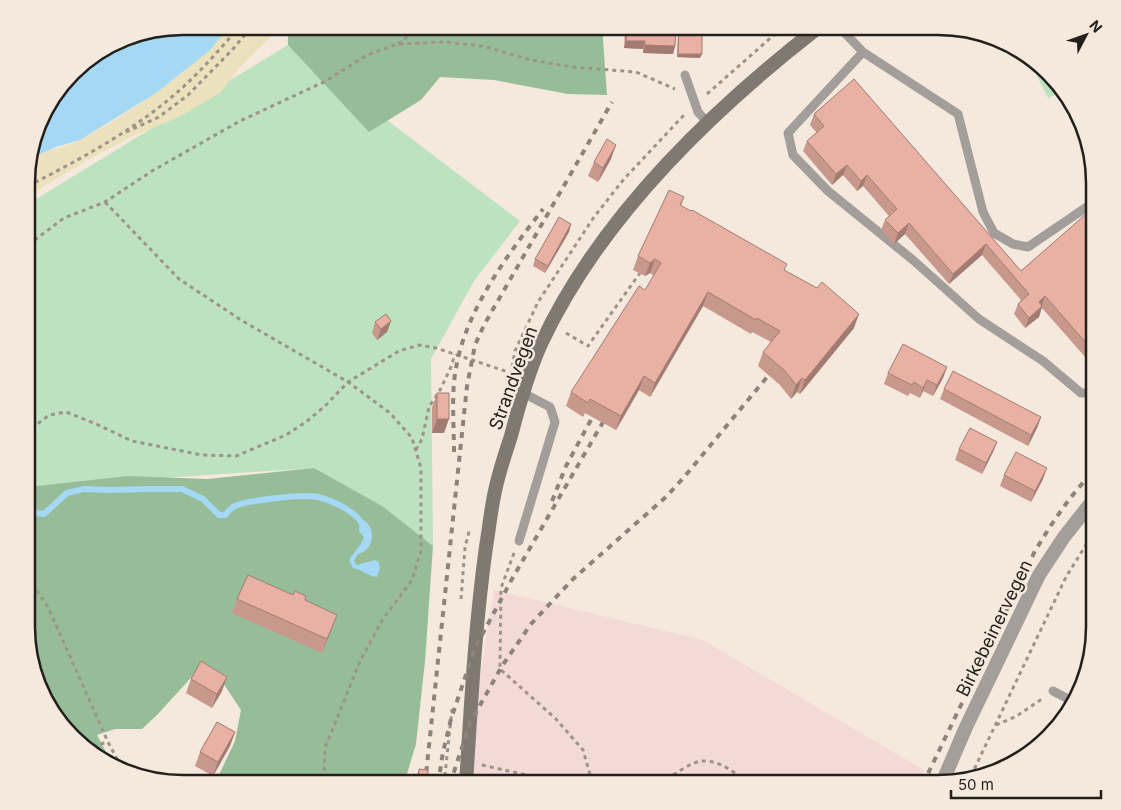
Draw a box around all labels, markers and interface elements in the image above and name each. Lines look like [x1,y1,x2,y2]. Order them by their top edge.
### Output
north arrow [1061,10,1111,60]
text: N [1086,17,1106,36]
street label: Strandvegen [485,323,541,433]
street label: Birkebeinervegen [952,556,1036,700]
scale bar [951,768,1101,800]
text: 50 m [958,775,994,794]

